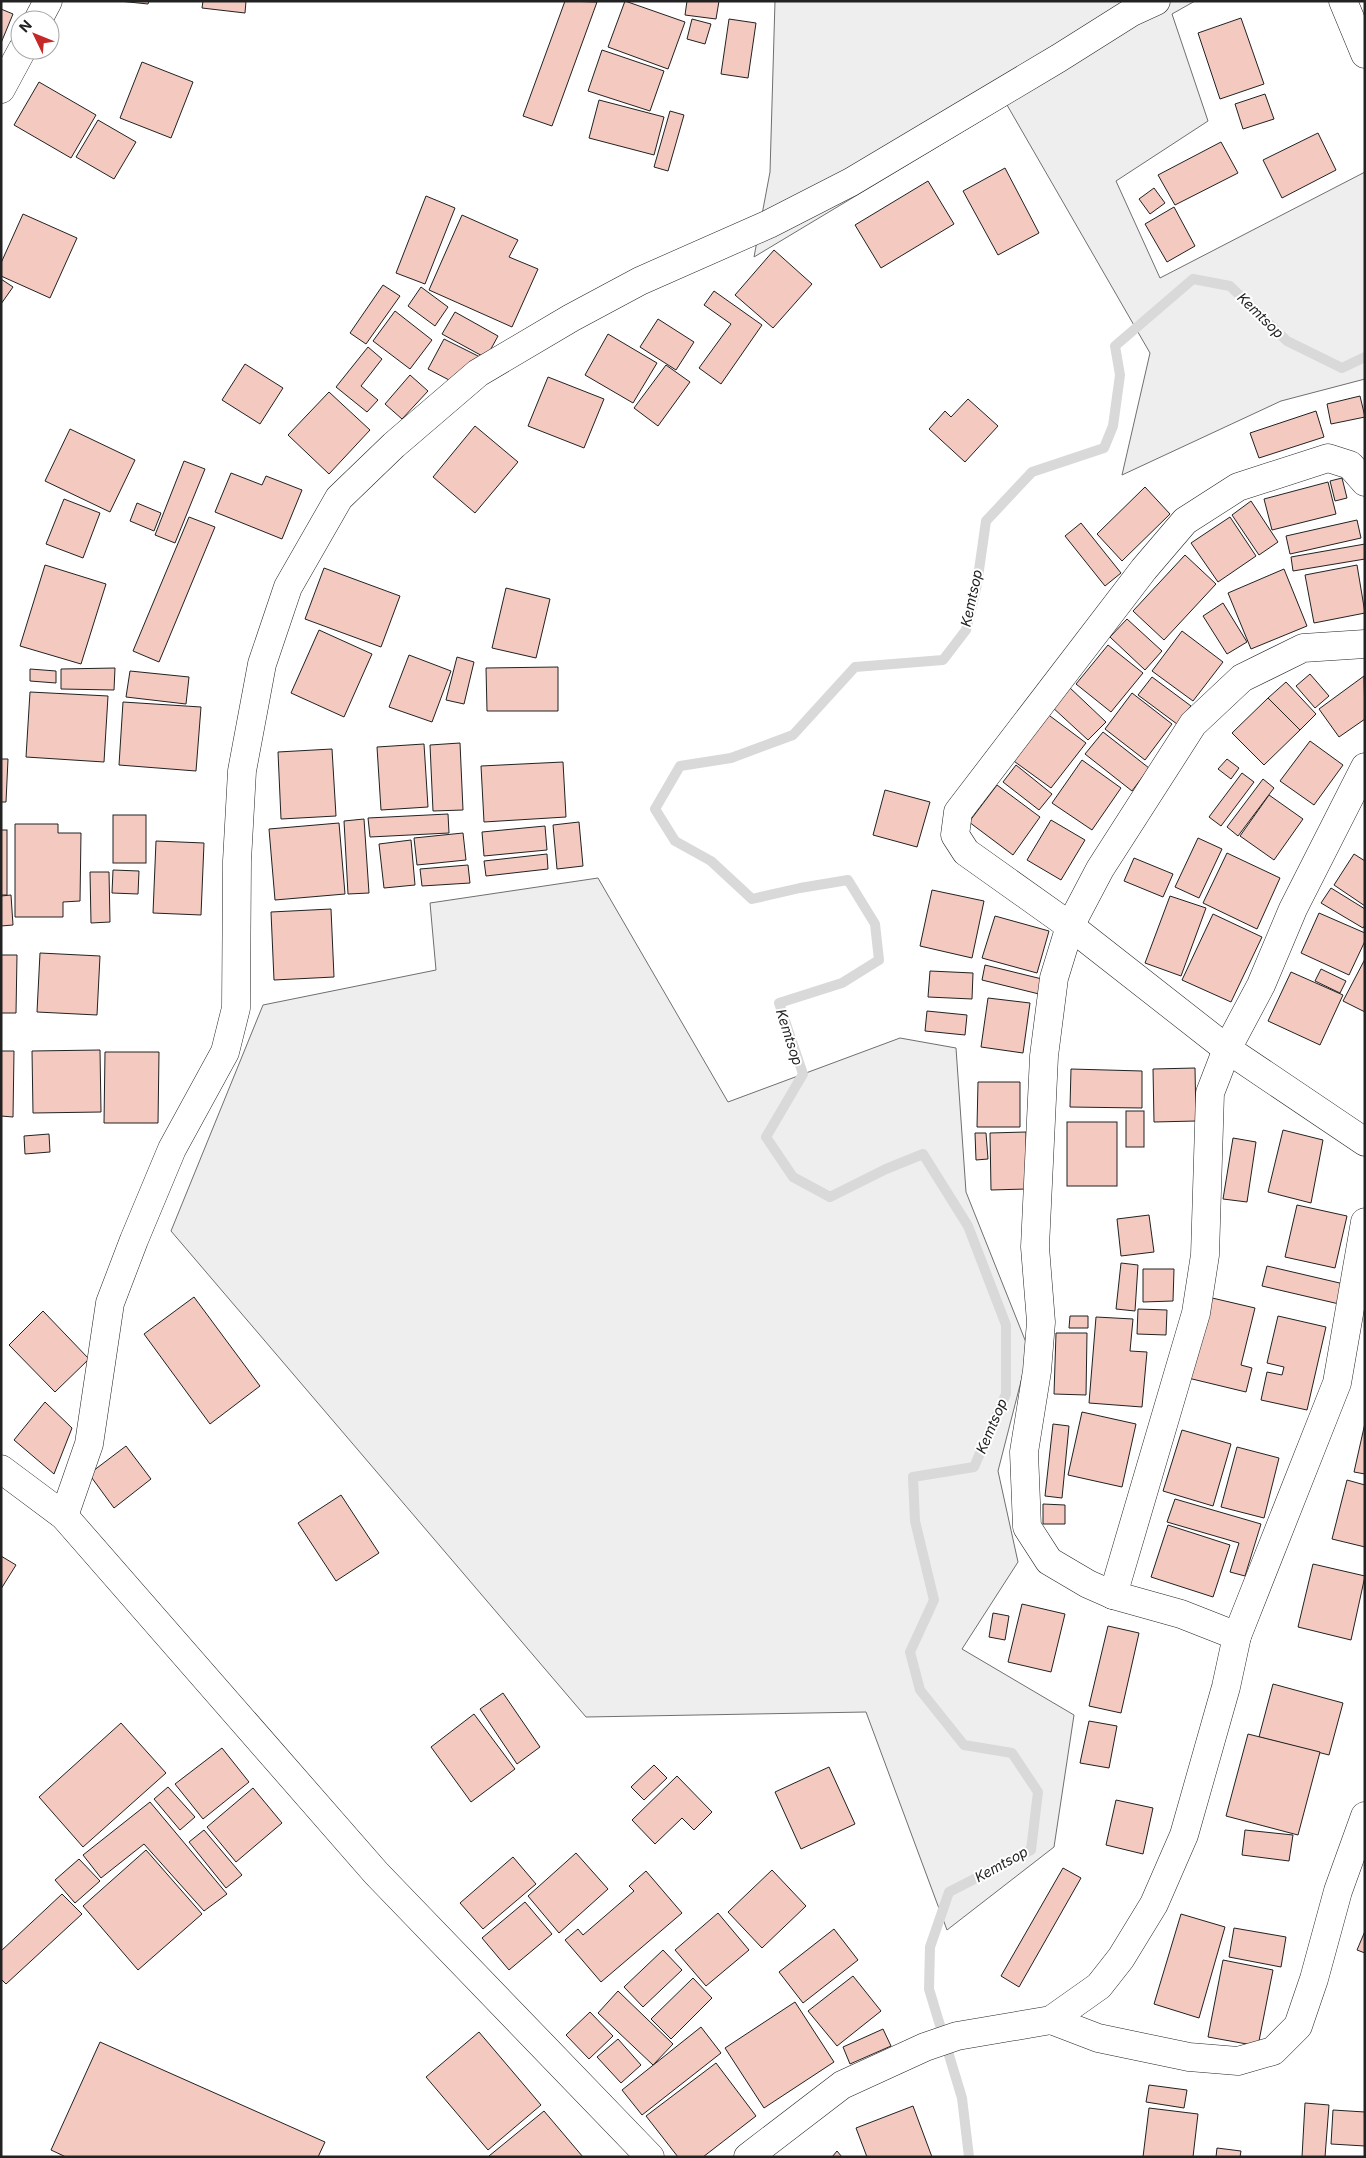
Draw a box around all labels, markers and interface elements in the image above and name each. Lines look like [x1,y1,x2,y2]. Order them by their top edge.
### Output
north arrow [10,10,60,60]
text: N [15,16,35,35]
water label: Kemtsop [1234,289,1288,341]
water label: Kemtsop [957,568,985,628]
water label: Kemtsop [773,1007,807,1067]
water label: Kemtsop [972,1396,1010,1456]
water label: Kemtsop [972,1843,1030,1885]

